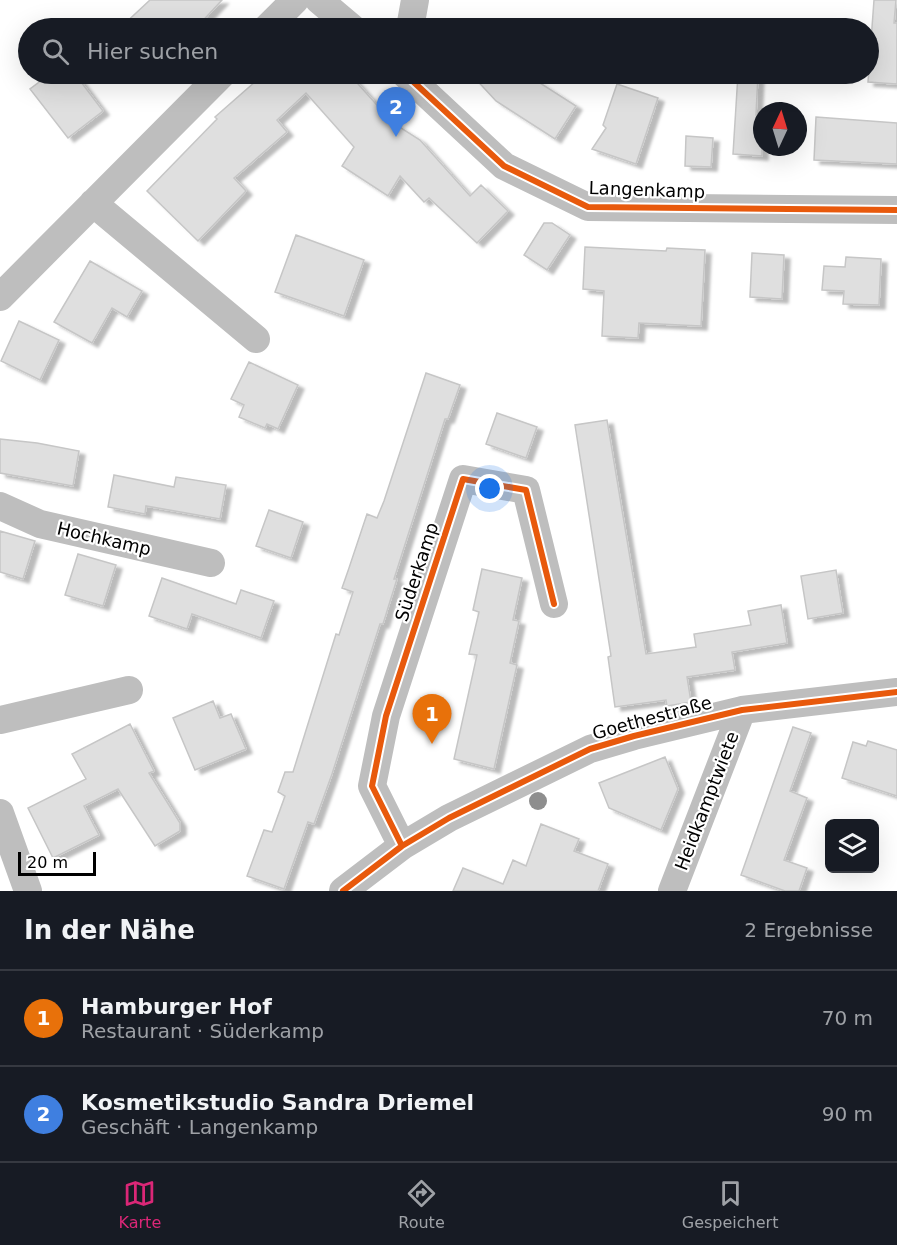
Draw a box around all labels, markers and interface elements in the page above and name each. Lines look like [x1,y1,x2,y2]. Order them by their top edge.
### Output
search box [18,18,879,84]
icon: search [39,35,72,68]
text: Hier suchen [87,39,218,64]
pin: 2 [376,88,416,137]
north arrow [753,102,807,156]
street label: Langenkamp [588,177,706,202]
your location [475,474,504,503]
street label: Hochkamp [55,517,153,560]
street label: Süderkamp [391,520,442,624]
street label: Goethestraße [590,691,714,744]
pin: 1 [412,694,452,744]
street label: Heidkamptwiete [670,728,743,873]
map controls [825,819,879,873]
button: layers [825,819,879,873]
scale bar [18,849,96,876]
text: 20 m [27,853,68,872]
text: In der Nähe [24,915,195,945]
text: 2 Ergebnisse [744,918,873,942]
text: Hamburger Hof [81,994,272,1019]
text: 1 [37,1006,50,1030]
text: 70 m [822,1006,873,1030]
text: Restaurant · Süderkamp [81,1019,324,1043]
text: Kosmetikstudio Sandra Driemel [81,1090,474,1115]
text: 2 [37,1102,50,1126]
text: 90 m [822,1102,873,1126]
text: Geschäft · Langenkamp [81,1115,318,1139]
tab: Karte [119,1177,161,1232]
tab: Route [398,1177,445,1232]
tab: Gespeichert [682,1177,778,1232]

